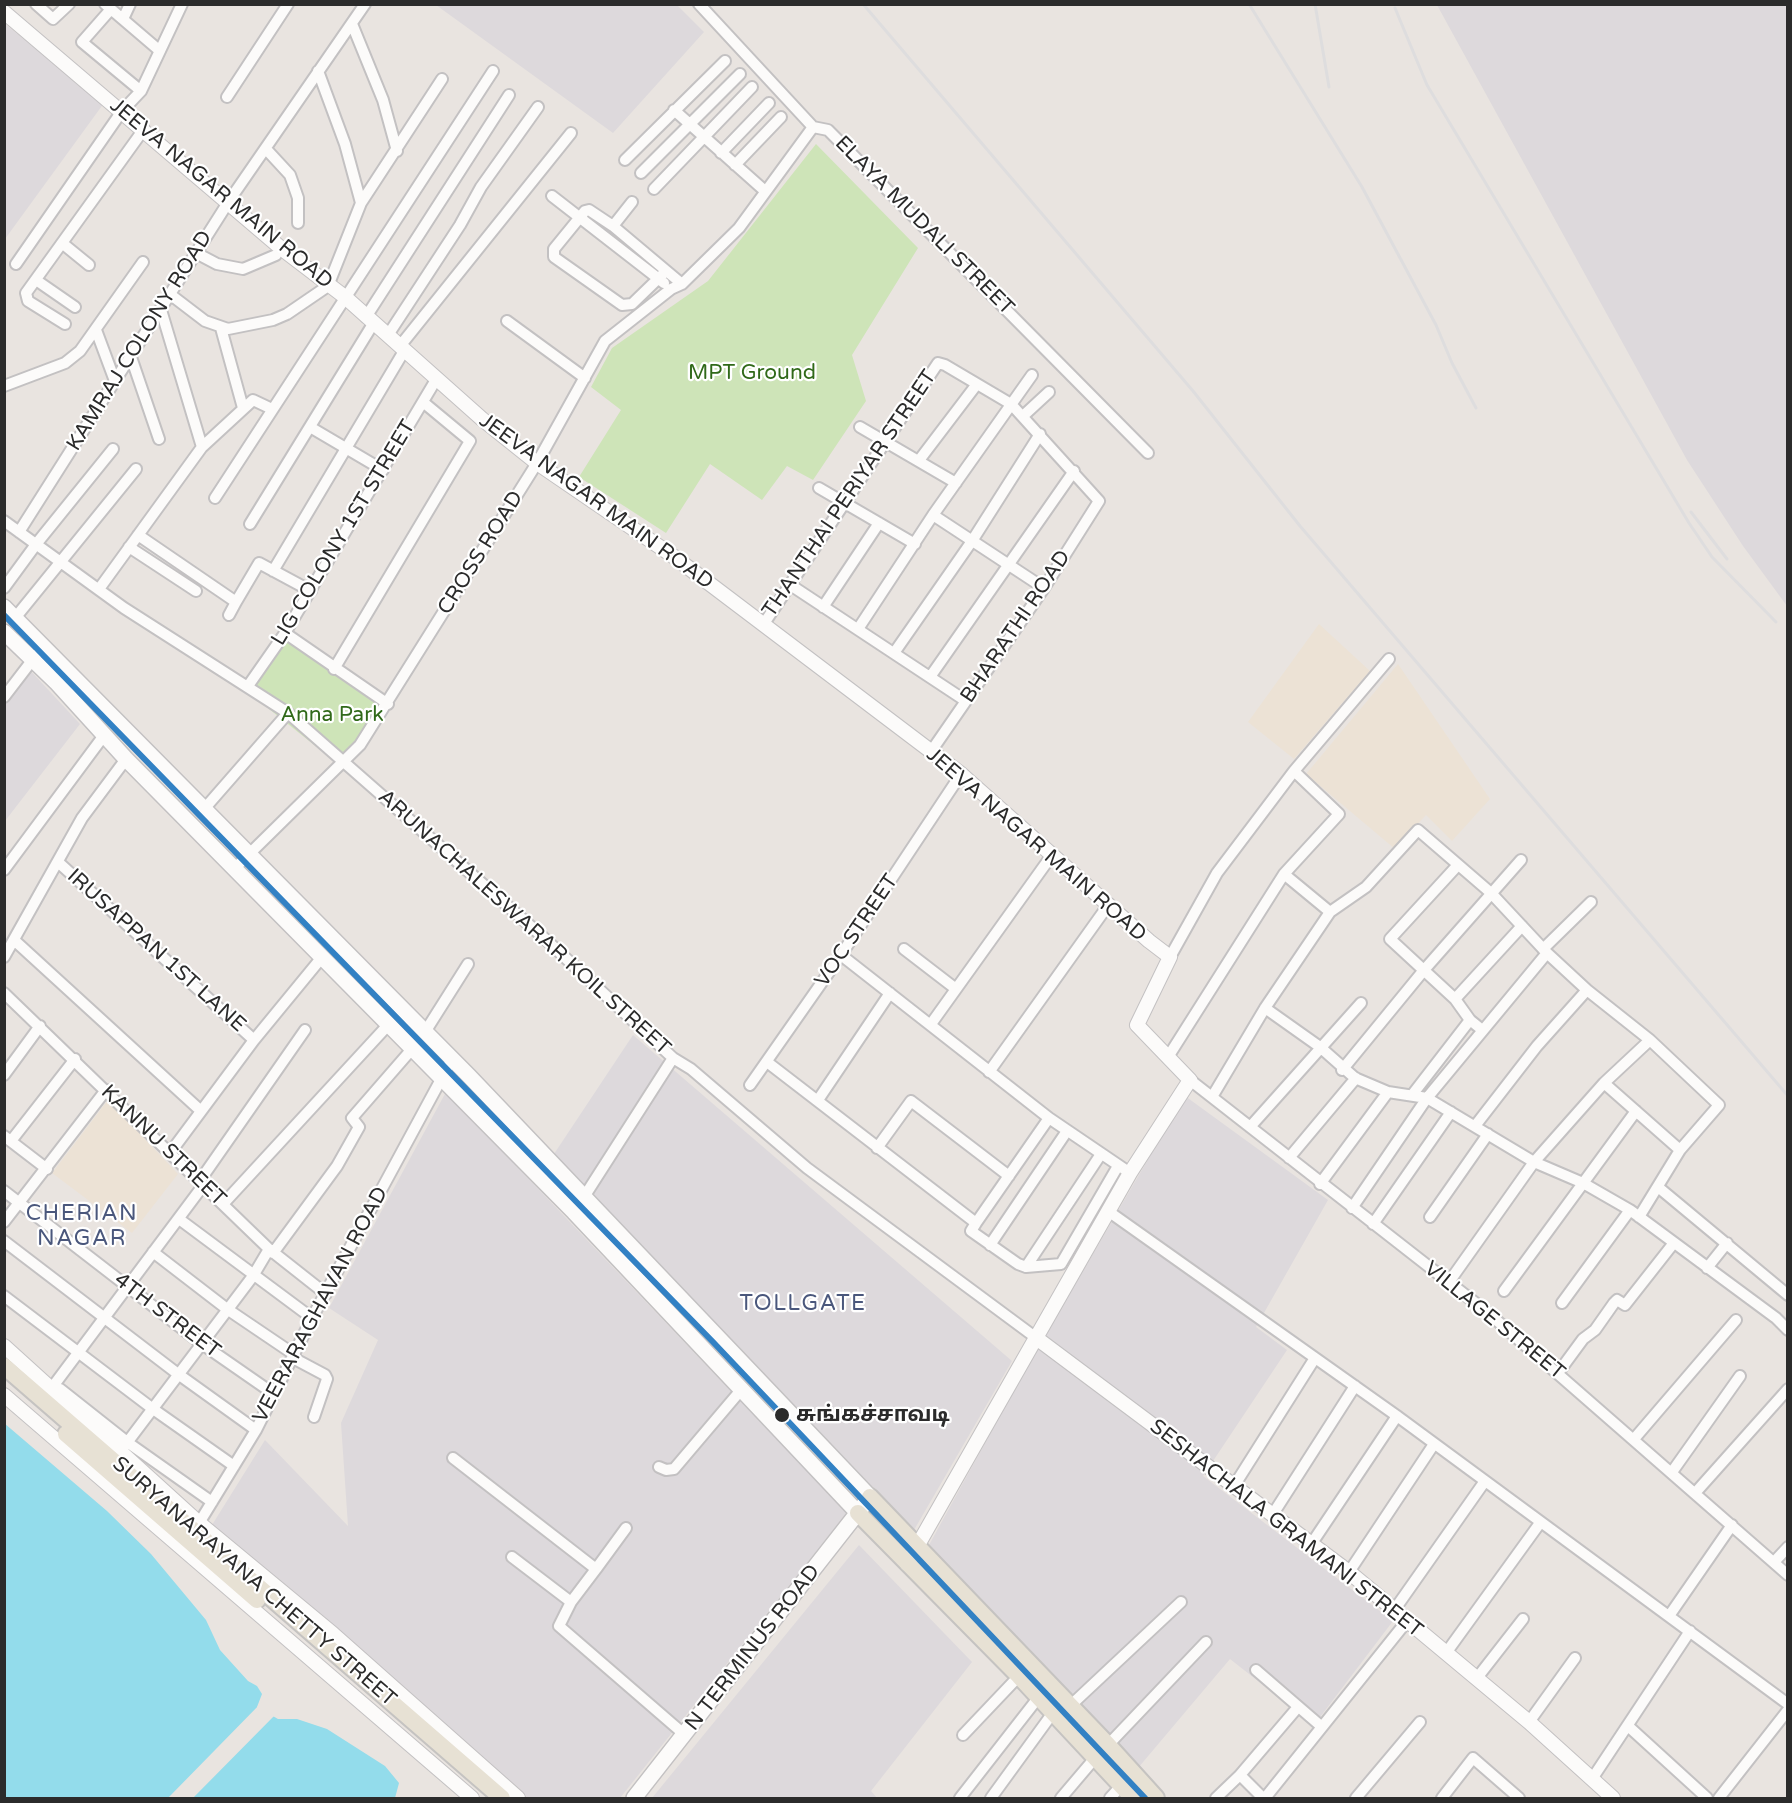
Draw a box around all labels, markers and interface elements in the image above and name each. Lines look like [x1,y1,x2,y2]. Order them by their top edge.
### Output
street label: JEEVA NAGAR MAIN ROAD [105,93,337,295]
street label: ELAYA MUDALI STREET [829,131,1019,321]
street label: KAMRAJ COLONY ROAD [62,226,218,456]
park label: MPT Ground [688,360,816,386]
street label: THANTHAI PERIYAR STREET [758,365,942,623]
street label: JEEVA NAGAR MAIN ROAD [474,409,718,595]
street label: LIG COLONY 1ST STREET [267,416,421,650]
street label: CROSS ROAD [433,487,529,619]
street label: BHARATHI ROAD [956,546,1076,708]
park label: Anna Park [280,702,384,728]
street label: JEEVA NAGAR MAIN ROAD [921,743,1151,947]
street label: ARUNACHALESWARAR KOIL STREET [373,785,675,1061]
street label: IRUSAPPAN 1ST LANE [61,864,251,1038]
street label: VOC STREET [810,870,904,992]
street label: KANNU STREET [95,1080,231,1212]
street label: VEERARAGHAVAN ROAD [248,1183,394,1427]
district label: CHERIAN NAGAR [26,1201,138,1252]
street label: VILLAGE STREET [1418,1256,1570,1386]
street label: 4TH STREET [109,1268,225,1364]
district label: TOLLGATE [739,1291,867,1317]
place label: சுங்கச்சாவடி [796,1402,950,1428]
marker: சுங்கச்சாவடி [773,1406,791,1424]
street label: SESHACHALA GRAMANI STREET [1144,1415,1428,1643]
street label: SURYANARAYANA CHETTY STREET [107,1452,401,1712]
street label: N TERMINUS ROAD [680,1560,826,1736]

